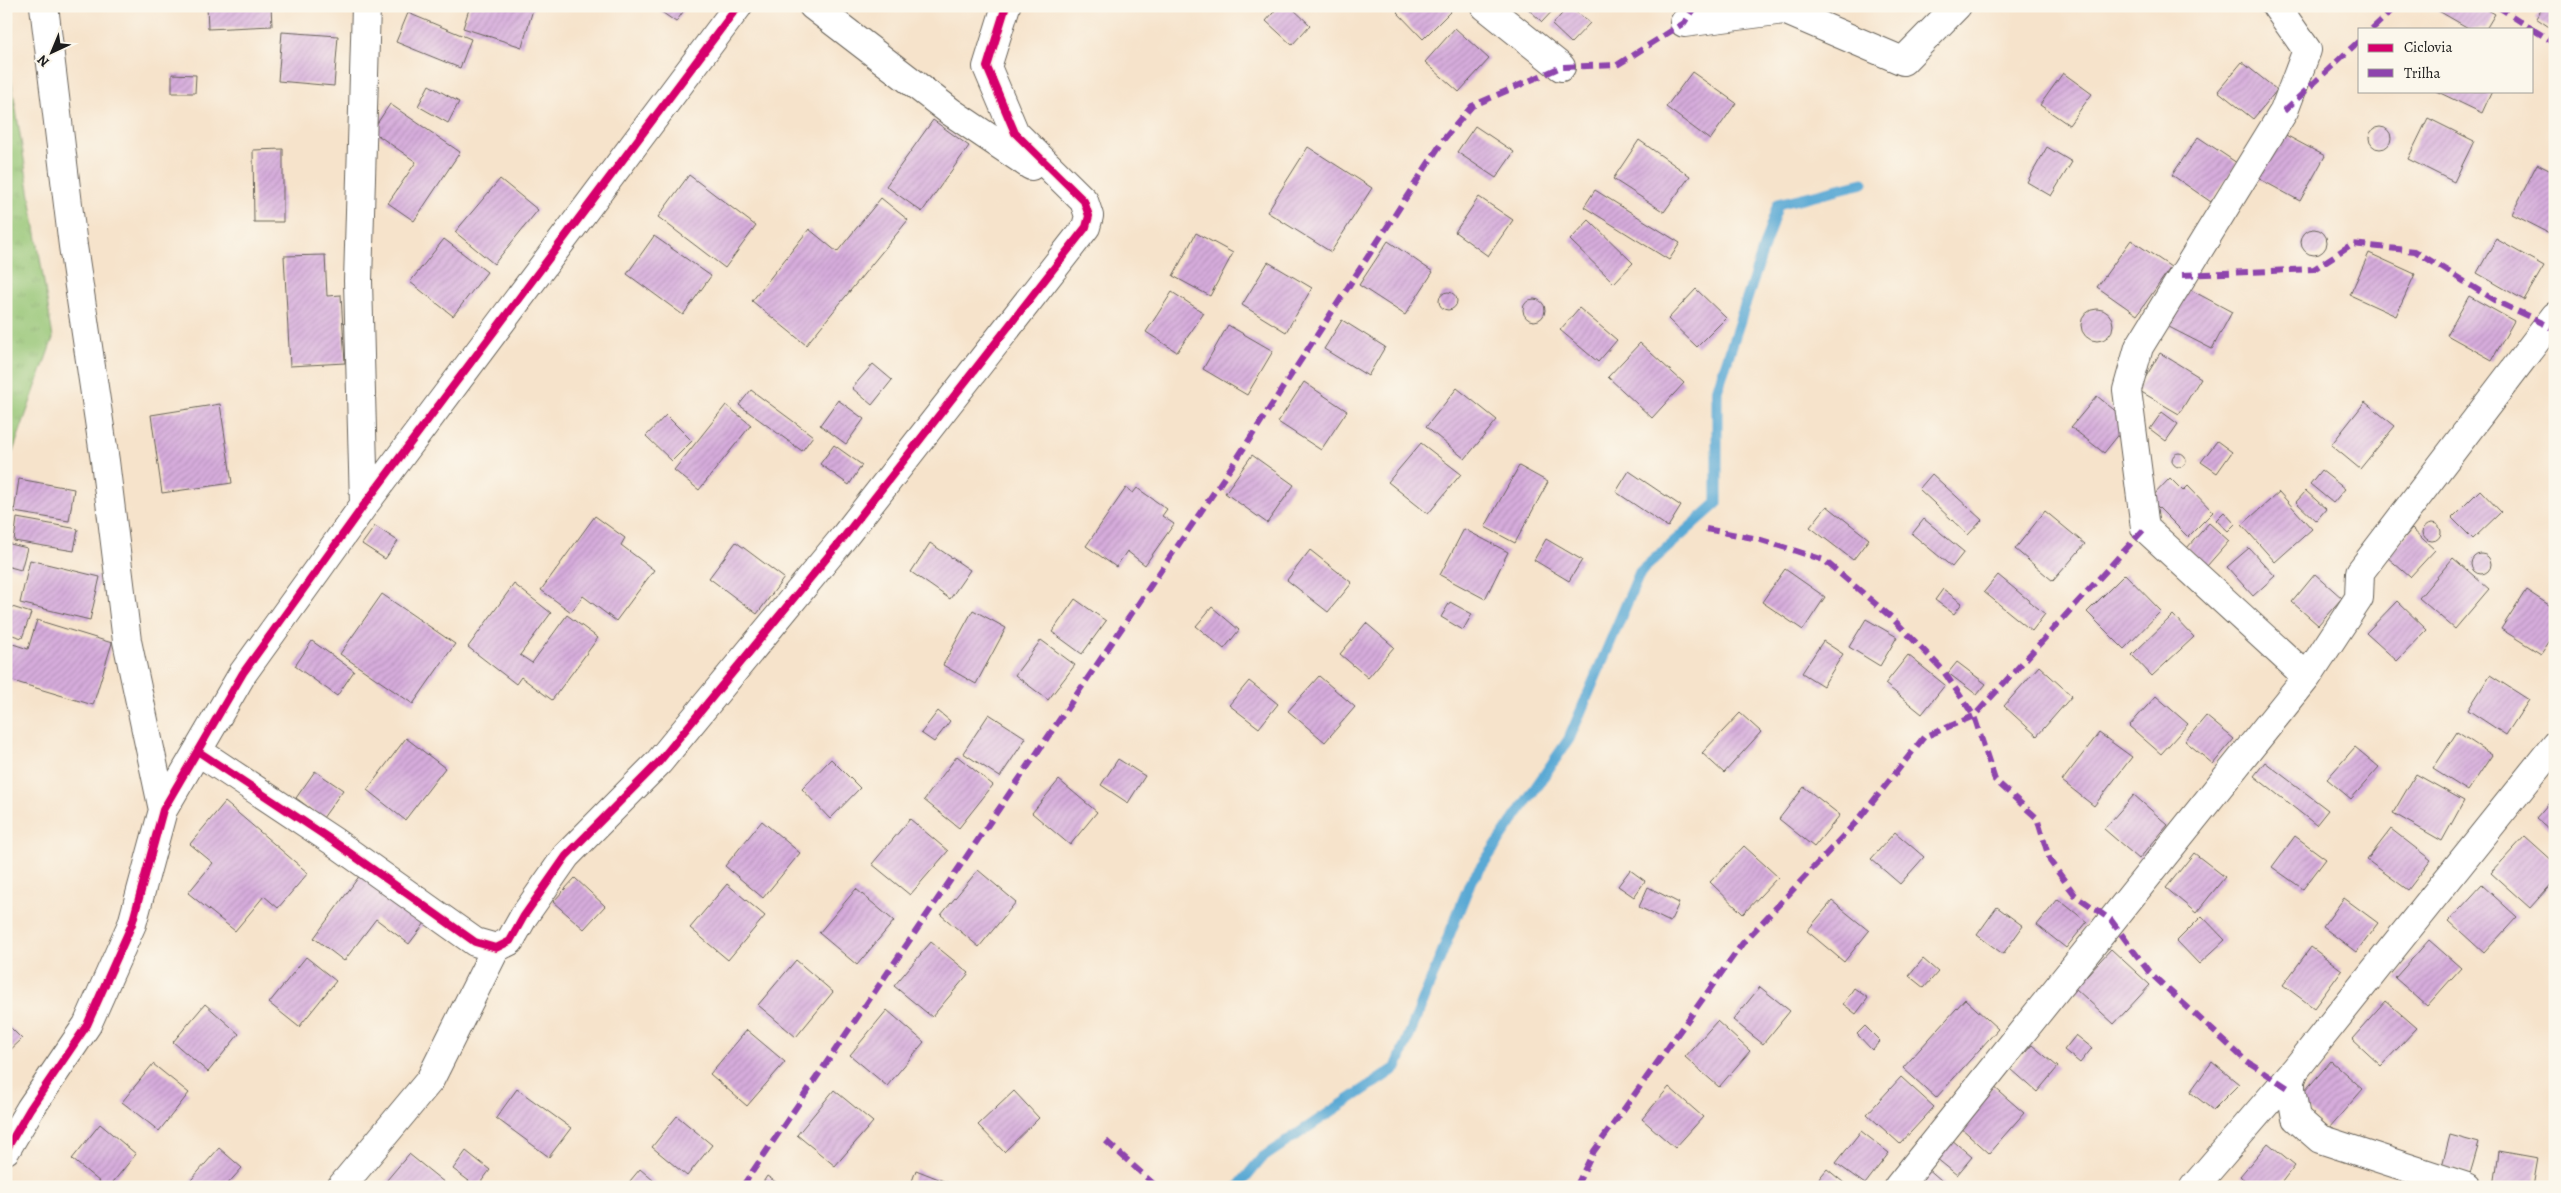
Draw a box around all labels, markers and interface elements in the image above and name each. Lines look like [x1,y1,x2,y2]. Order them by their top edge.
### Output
north arrow [28,28,78,78]
legend [2358,28,2534,92]
text: Ciclovia [2404,37,2452,57]
text: N [33,51,54,71]
text: Trilha [2404,63,2440,83]

